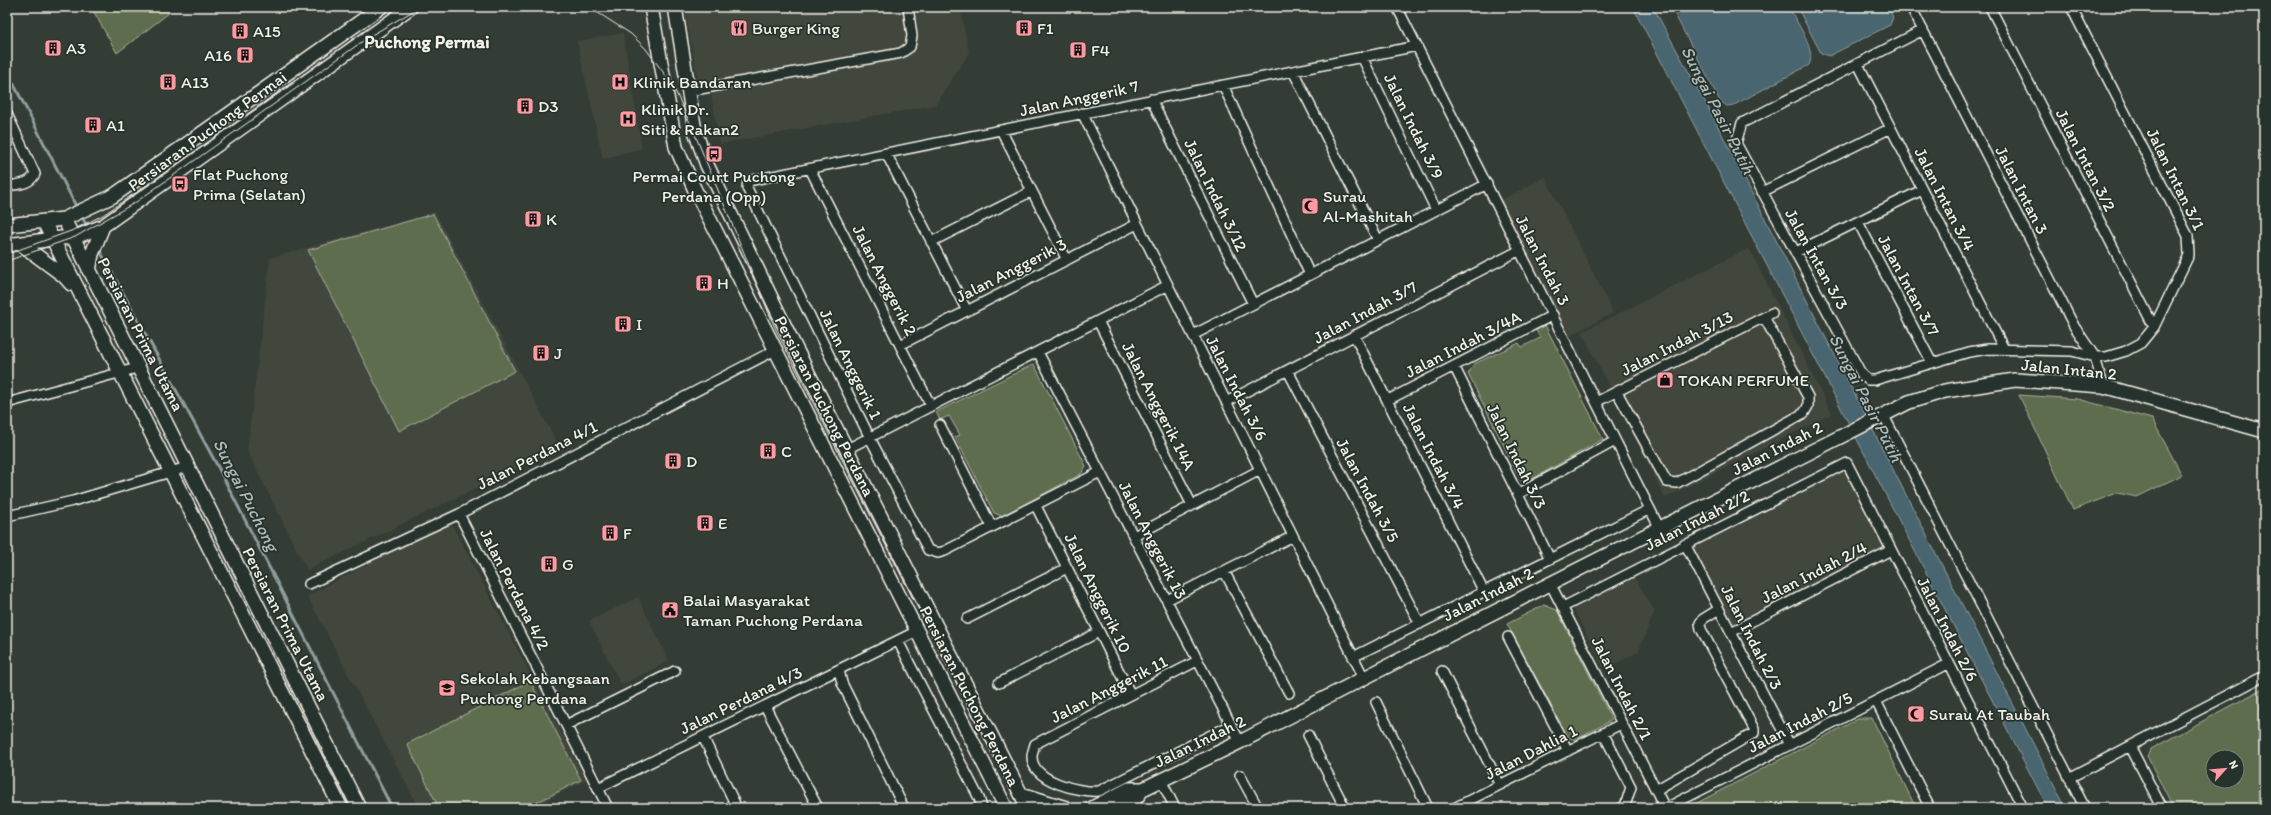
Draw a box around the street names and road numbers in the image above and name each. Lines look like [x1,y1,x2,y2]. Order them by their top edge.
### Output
street label: Persiaran Puchong Permai [124,67,290,195]
street label: Jalan Indah 3/9 [1380,70,1448,182]
street label: Jalan Anggerik 7 [1018,76,1141,120]
street label: Jalan Intan 3/2 [2052,105,2120,215]
street label: Jalan Intan 3/1 [2143,125,2209,233]
street label: Jalan Indah 3/12 [1180,135,1252,255]
street label: Jalan Intan 3 [1991,143,2053,237]
street label: Jalan Intan 3/4 [1910,144,1980,254]
street label: Jalan Intan 3/3 [1781,205,1853,313]
street label: Jalan Indah 3 [1512,211,1574,309]
street label: Jalan Anggerik 2 [849,221,922,339]
street label: Jalan Intan 3/7 [1874,231,1944,340]
street label: Jalan Anggerik 3 [952,233,1070,307]
street label: Persiaran Prima Utama [94,254,188,414]
street label: Jalan Indah 3/7 [1310,276,1421,348]
street label: Jalan Anggerik 1 [816,305,886,423]
street label: Jalan Indah 3/4A [1402,306,1524,382]
street label: Jalan Indah 3/13 [1618,306,1736,380]
street label: Persiaran Puchong Perdana [771,312,879,500]
street label: Jalan Indah 3/6 [1202,332,1272,444]
street label: Jalan Anggerik 14A [1118,338,1200,474]
street label: Jalan Intan 2 [2020,354,2118,384]
street label: Jalan Indah 3/4 [1399,400,1469,512]
street label: Jalan Indah 3/3 [1483,400,1551,512]
street label: Jalan Perdana 4/1 [474,416,601,494]
street label: Jalan Indah 2 [1729,417,1825,479]
street label: Jalan Indah 3/5 [1332,435,1404,545]
street label: Jalan Anggerik 13 [1115,478,1191,602]
street label: Jalan Indah 2/2 [1641,485,1753,555]
street label: Jalan Perdana 4/2 [476,525,554,653]
street label: Jalan Anggerik 10 [1060,530,1136,656]
street label: Jalan Indah 2/4 [1758,537,1870,607]
street label: Persiaran Prima Utama [239,544,333,704]
street label: Jalan Indah 2 [1440,563,1536,625]
street label: Jalan Indah 2/6 [1913,573,1983,685]
street label: Jalan Indah 2/3 [1717,581,1787,693]
street label: Persiaran Puchong Perdana [916,602,1024,790]
street label: Jalan Indah 2/1 [1587,633,1657,743]
street label: Jalan Anggerik 11 [1047,651,1171,727]
street label: Jalan Perdana 4/3 [677,662,805,738]
street label: Jalan Indah 2/5 [1744,687,1856,757]
street label: Jalan Indah 2 [1151,710,1249,772]
street label: Jalan Dahlia 1 [1482,720,1581,784]

